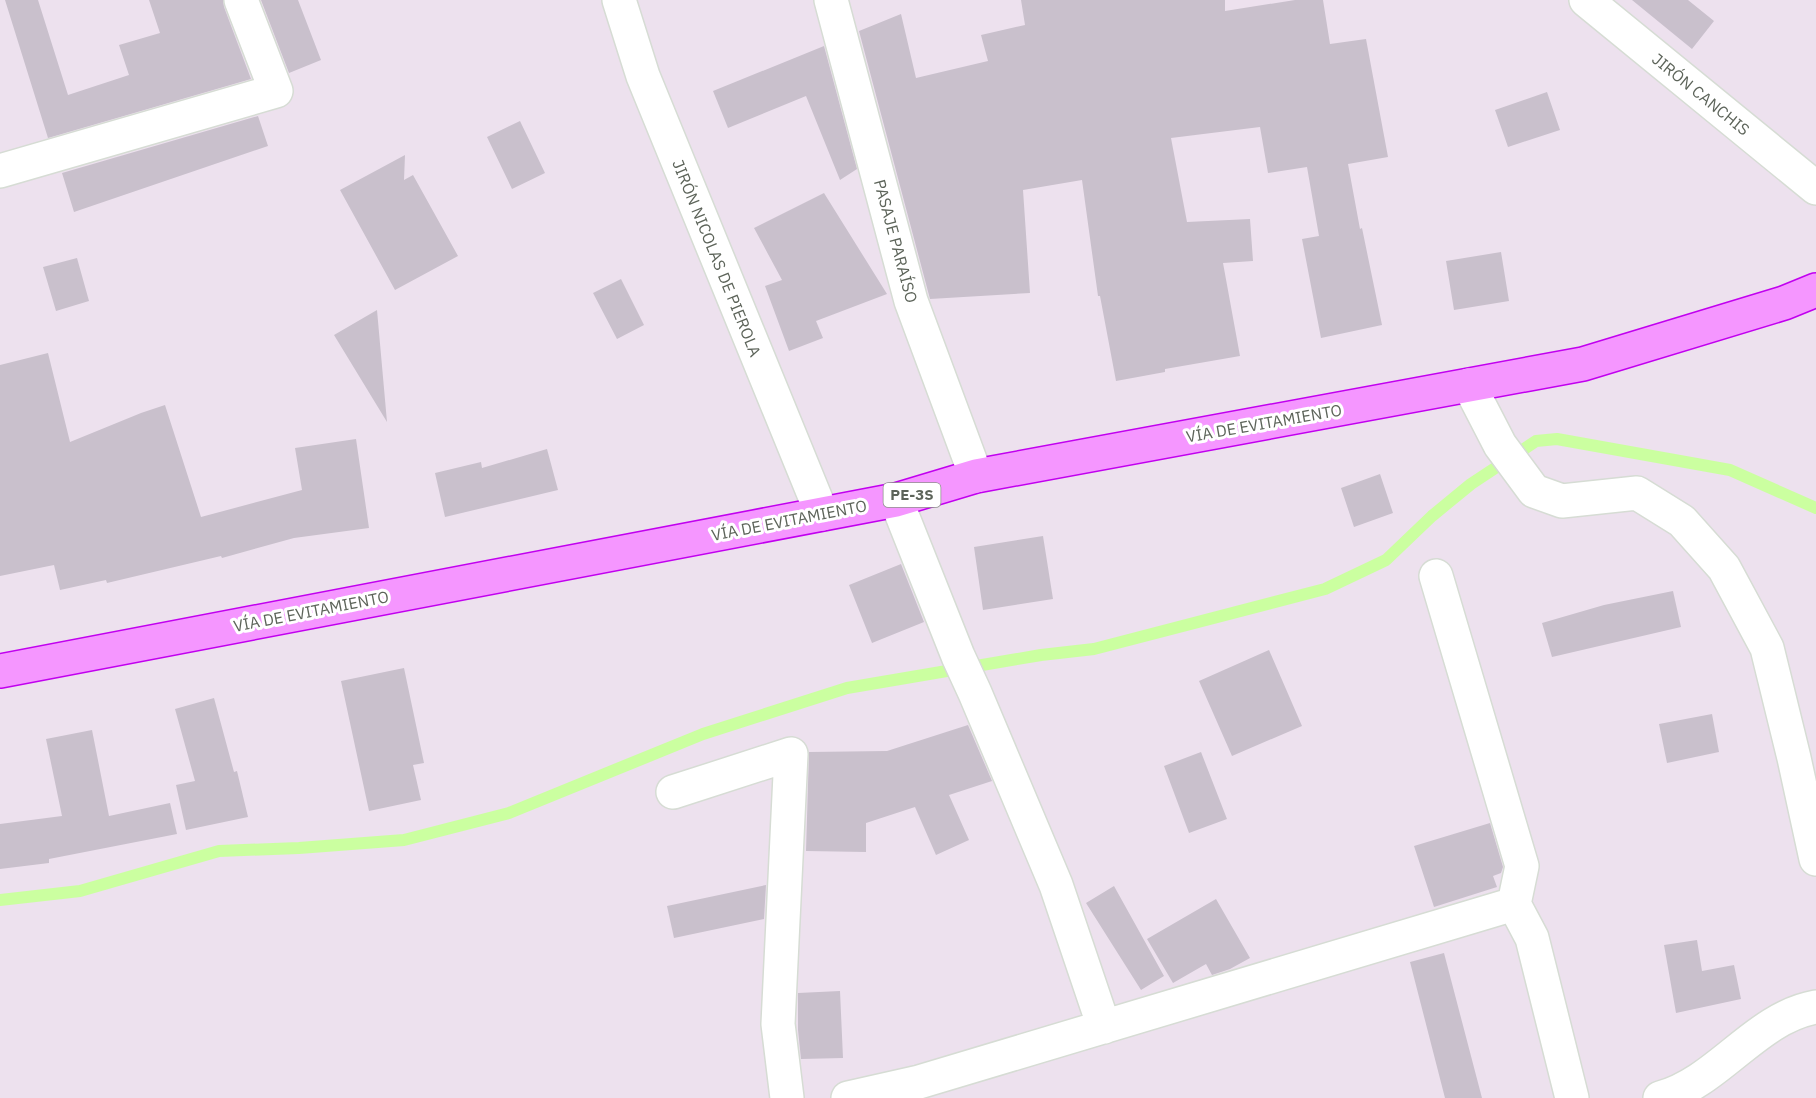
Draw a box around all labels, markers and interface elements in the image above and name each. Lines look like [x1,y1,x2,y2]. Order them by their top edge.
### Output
street label: JIRÓN CANCHIS [1648,48,1754,139]
street label: JIRÓN NICOLAS DE PIEROLA [668,156,767,359]
street label: PASAJE PARAÍSO [870,177,923,305]
street label: VÍA DE EVITAMIENTO [1184,398,1343,447]
road number: PE-3S [884,483,940,507]
street label: VÍA DE EVITAMIENTO [709,494,868,545]
street label: VÍA DE EVITAMIENTO [231,585,390,636]

